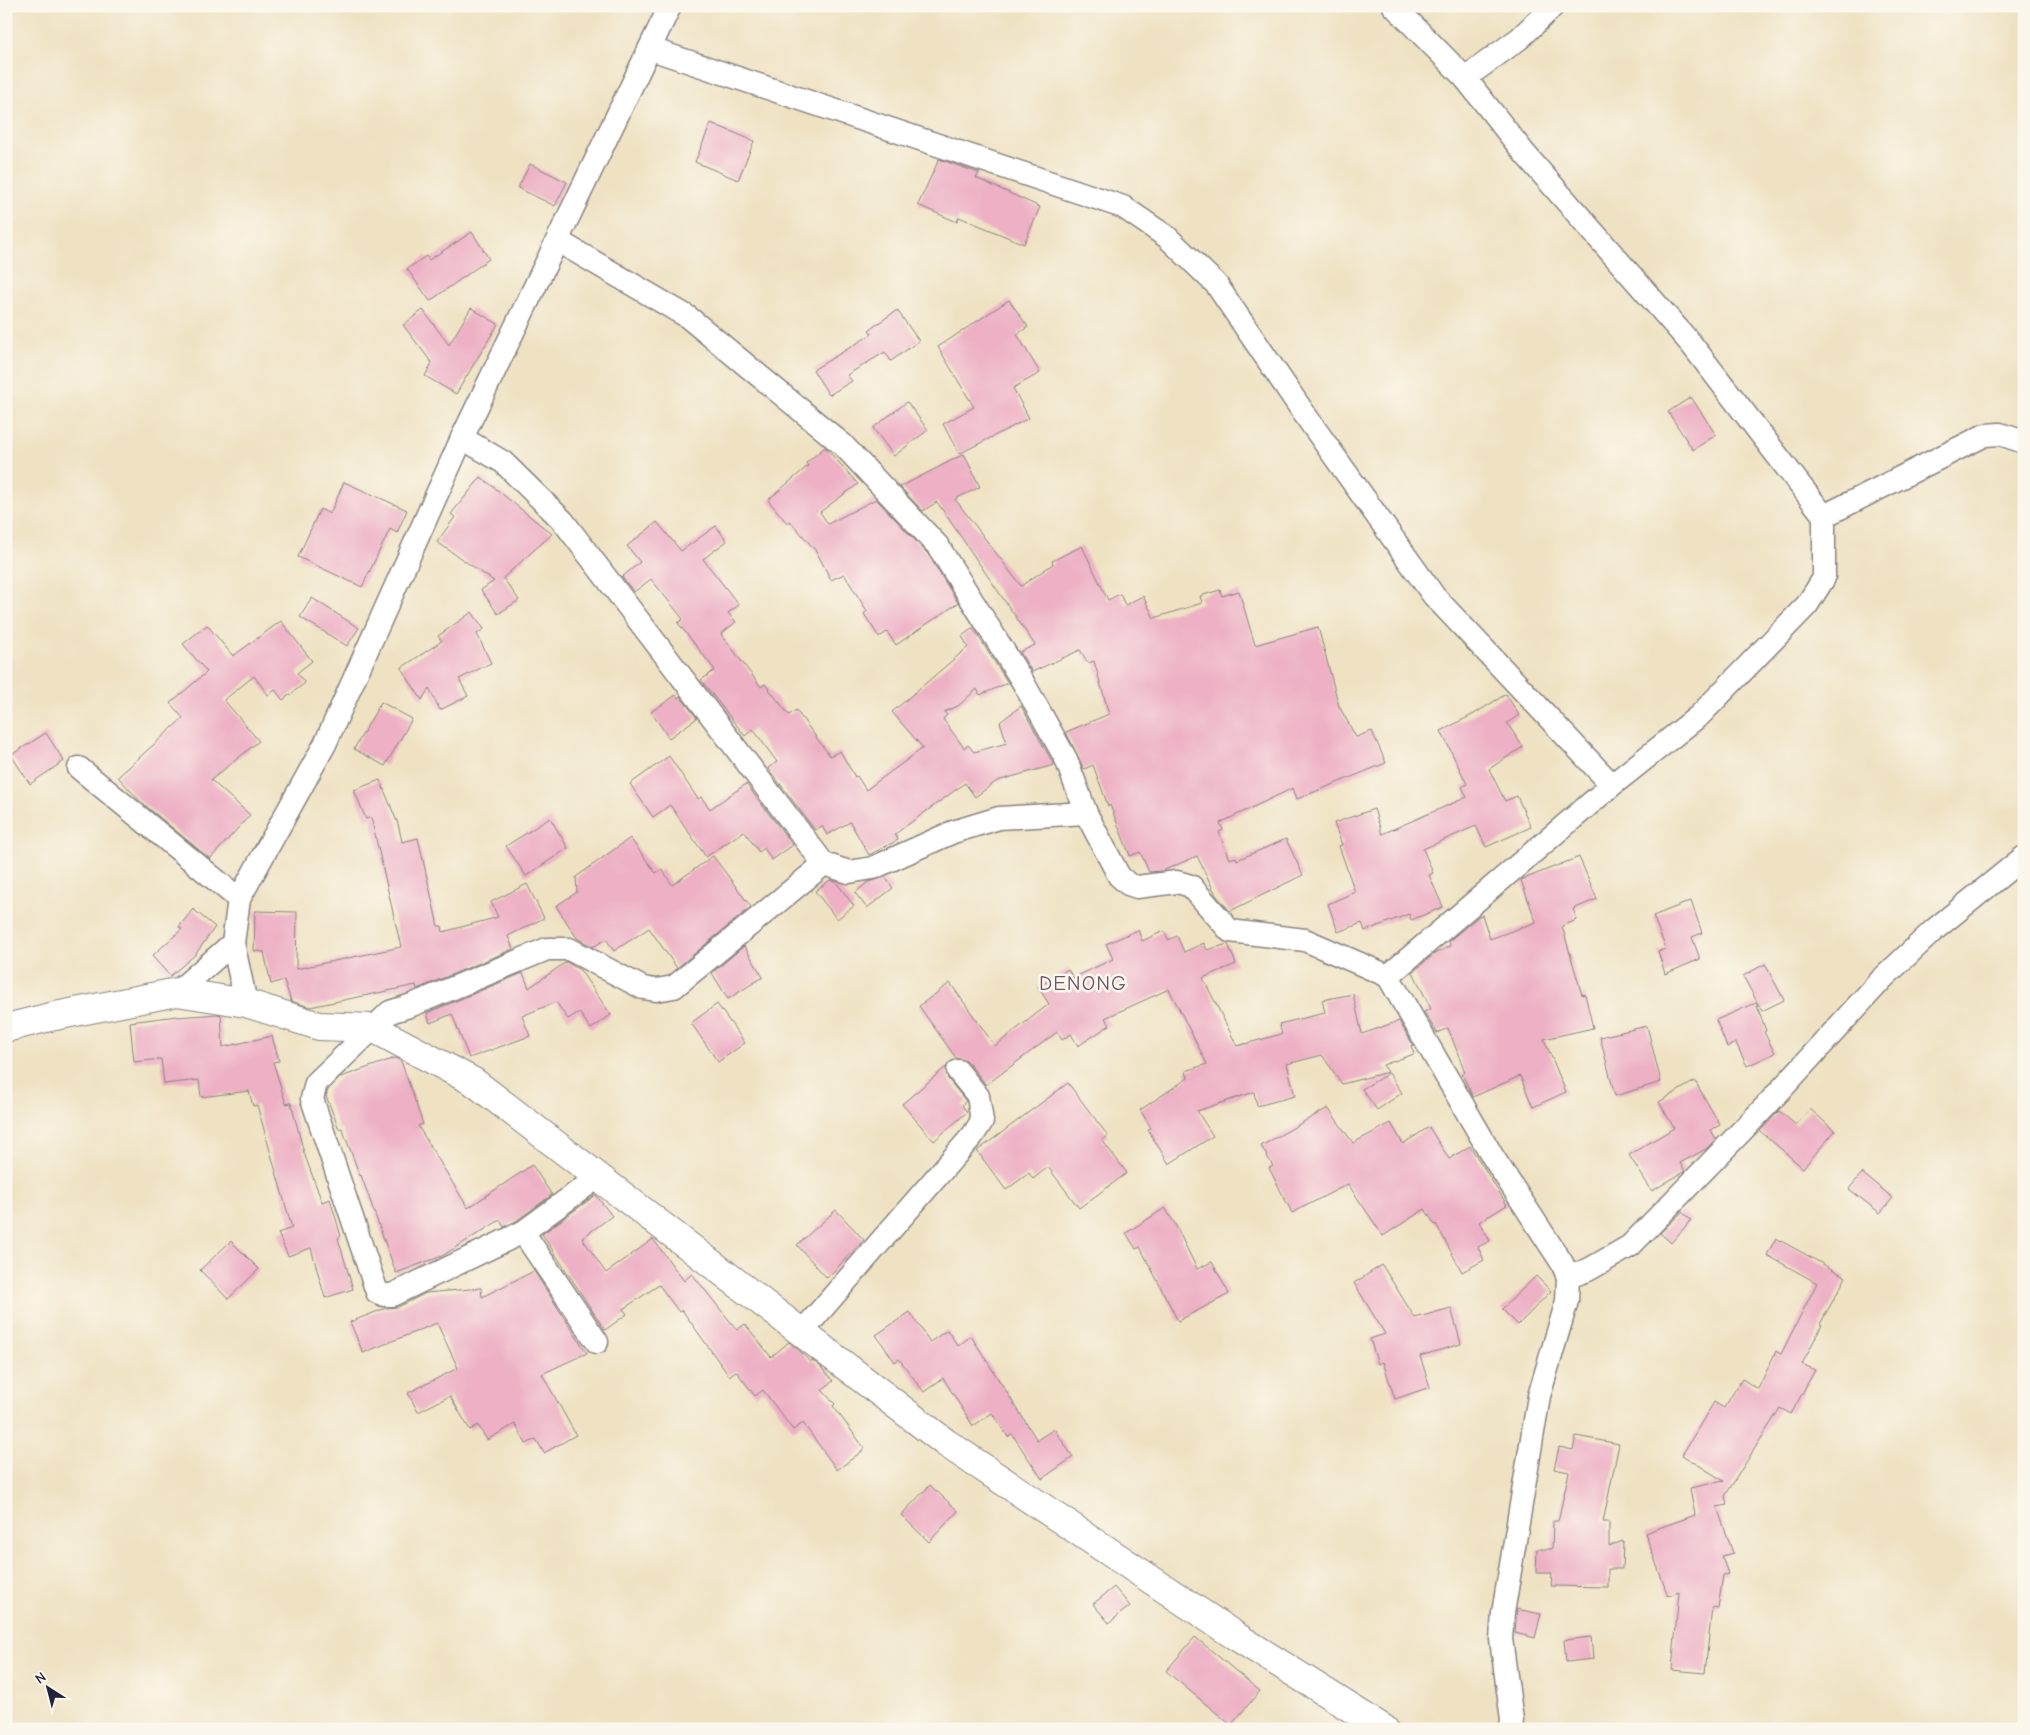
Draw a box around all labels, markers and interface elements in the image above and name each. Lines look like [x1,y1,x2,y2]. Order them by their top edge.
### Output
district label: DENONG [1039,971,1127,995]
north arrow [22,1662,72,1712]
text: N [32,1668,49,1687]

